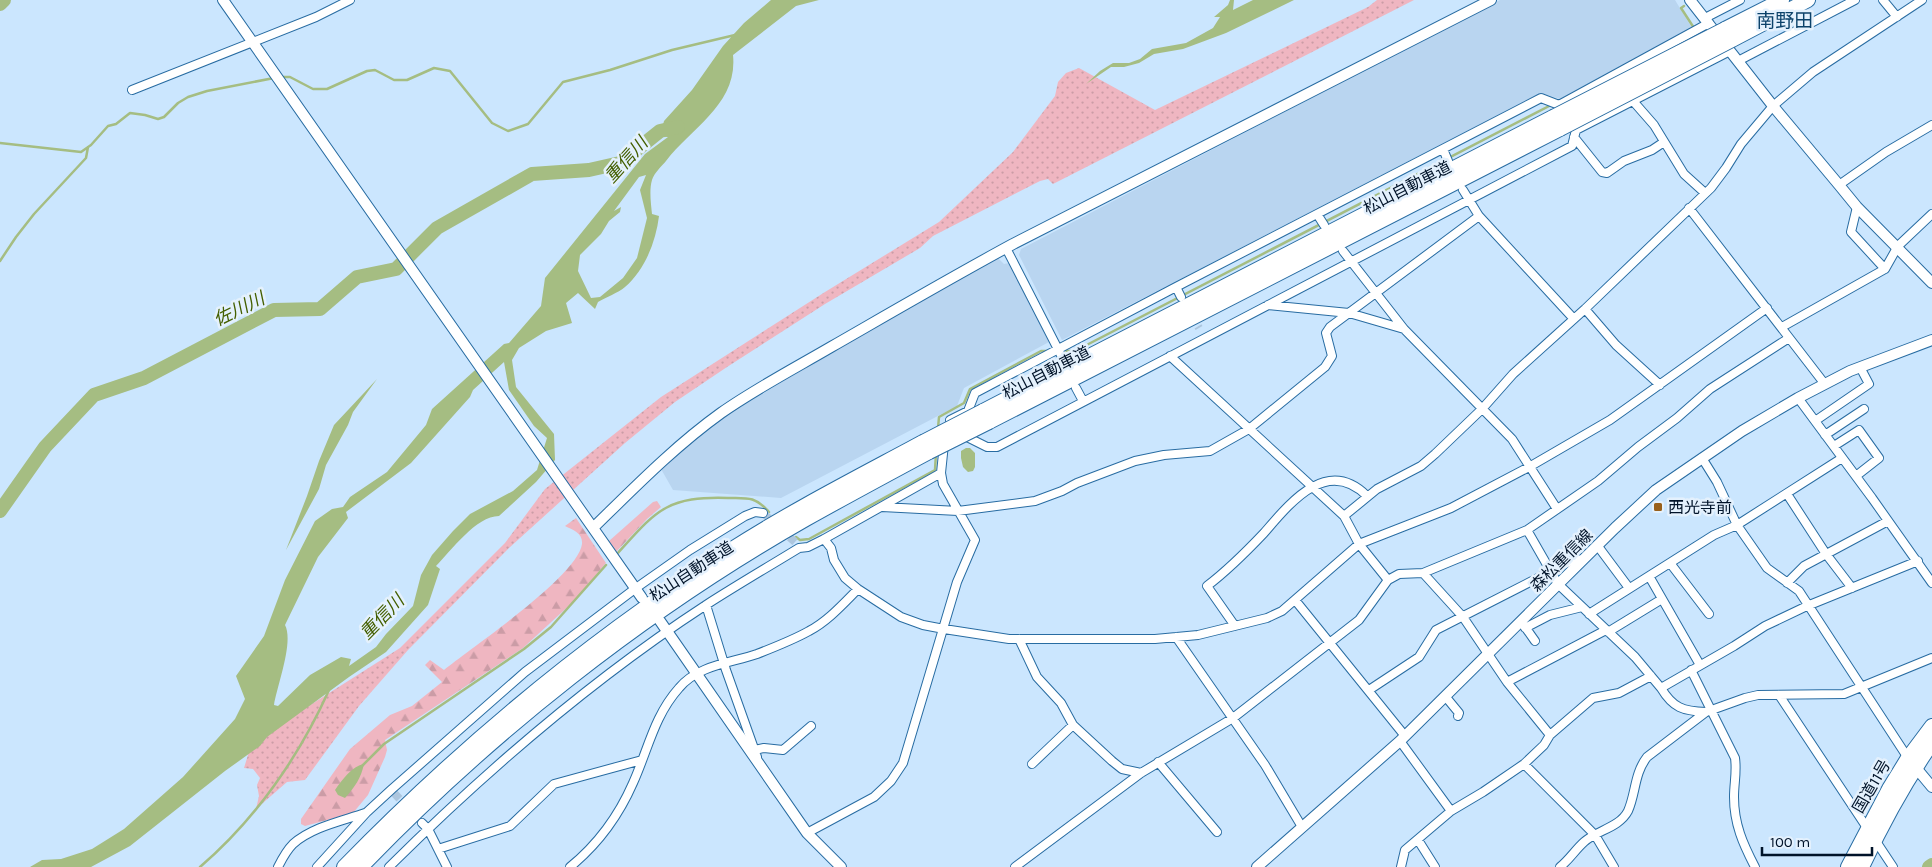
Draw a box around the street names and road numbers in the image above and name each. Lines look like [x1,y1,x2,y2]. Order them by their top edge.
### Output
street label: 松山自動車道 [1360,157,1454,218]
street label: 松山自動車道 [999,342,1093,403]
street label: 森松重信線 [1526,525,1596,595]
street label: 松山自動車道 [646,537,737,606]
street label: 国道11号 [1849,756,1894,816]

